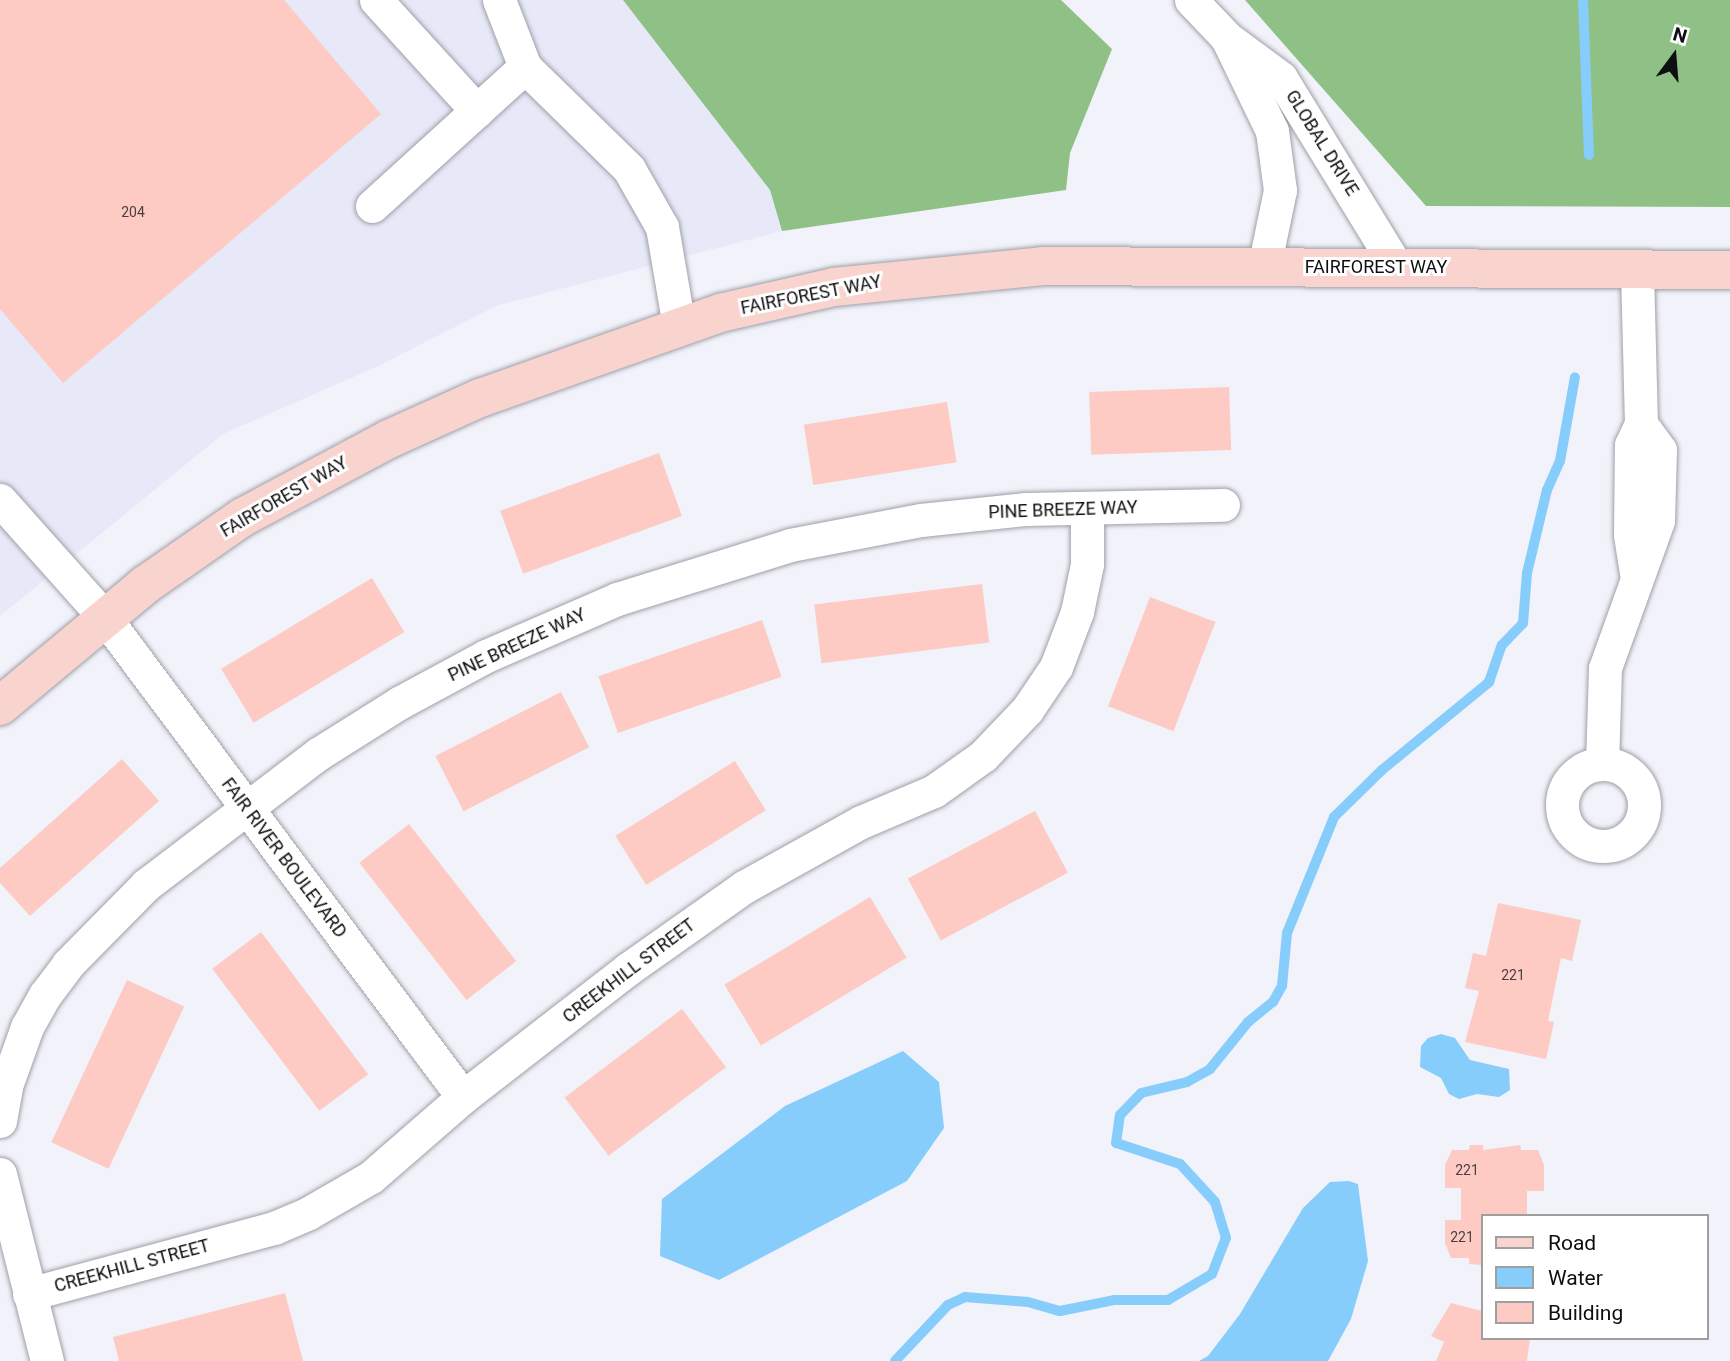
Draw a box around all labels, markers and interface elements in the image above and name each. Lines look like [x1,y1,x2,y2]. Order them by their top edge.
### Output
north arrow [1639,21,1709,91]
text: N [1670,22,1690,48]
street label: GLOBAL DRIVE [1281,86,1363,200]
house number: 204 [121,204,145,220]
street label: FAIRFOREST WAY [1304,256,1448,278]
street label: FAIRFOREST WAY [739,271,883,319]
street label: FAIRFOREST WAY [217,452,351,542]
street label: PINE BREEZE WAY [988,497,1138,523]
street label: PINE BREEZE WAY [445,604,589,686]
street label: FAIR RIVER BOULEVARD [217,774,351,942]
street label: CREEKHILL STREET [559,914,699,1028]
house number: 221 [1501,967,1525,983]
house number: 221 [1455,1162,1479,1178]
legend [1482,1214,1709,1340]
house number: 221 [1450,1229,1474,1245]
text: Road [1548,1231,1596,1255]
street label: CREEKHILL STREET [52,1235,212,1297]
text: Water [1548,1266,1603,1290]
text: Building [1548,1301,1623,1325]

